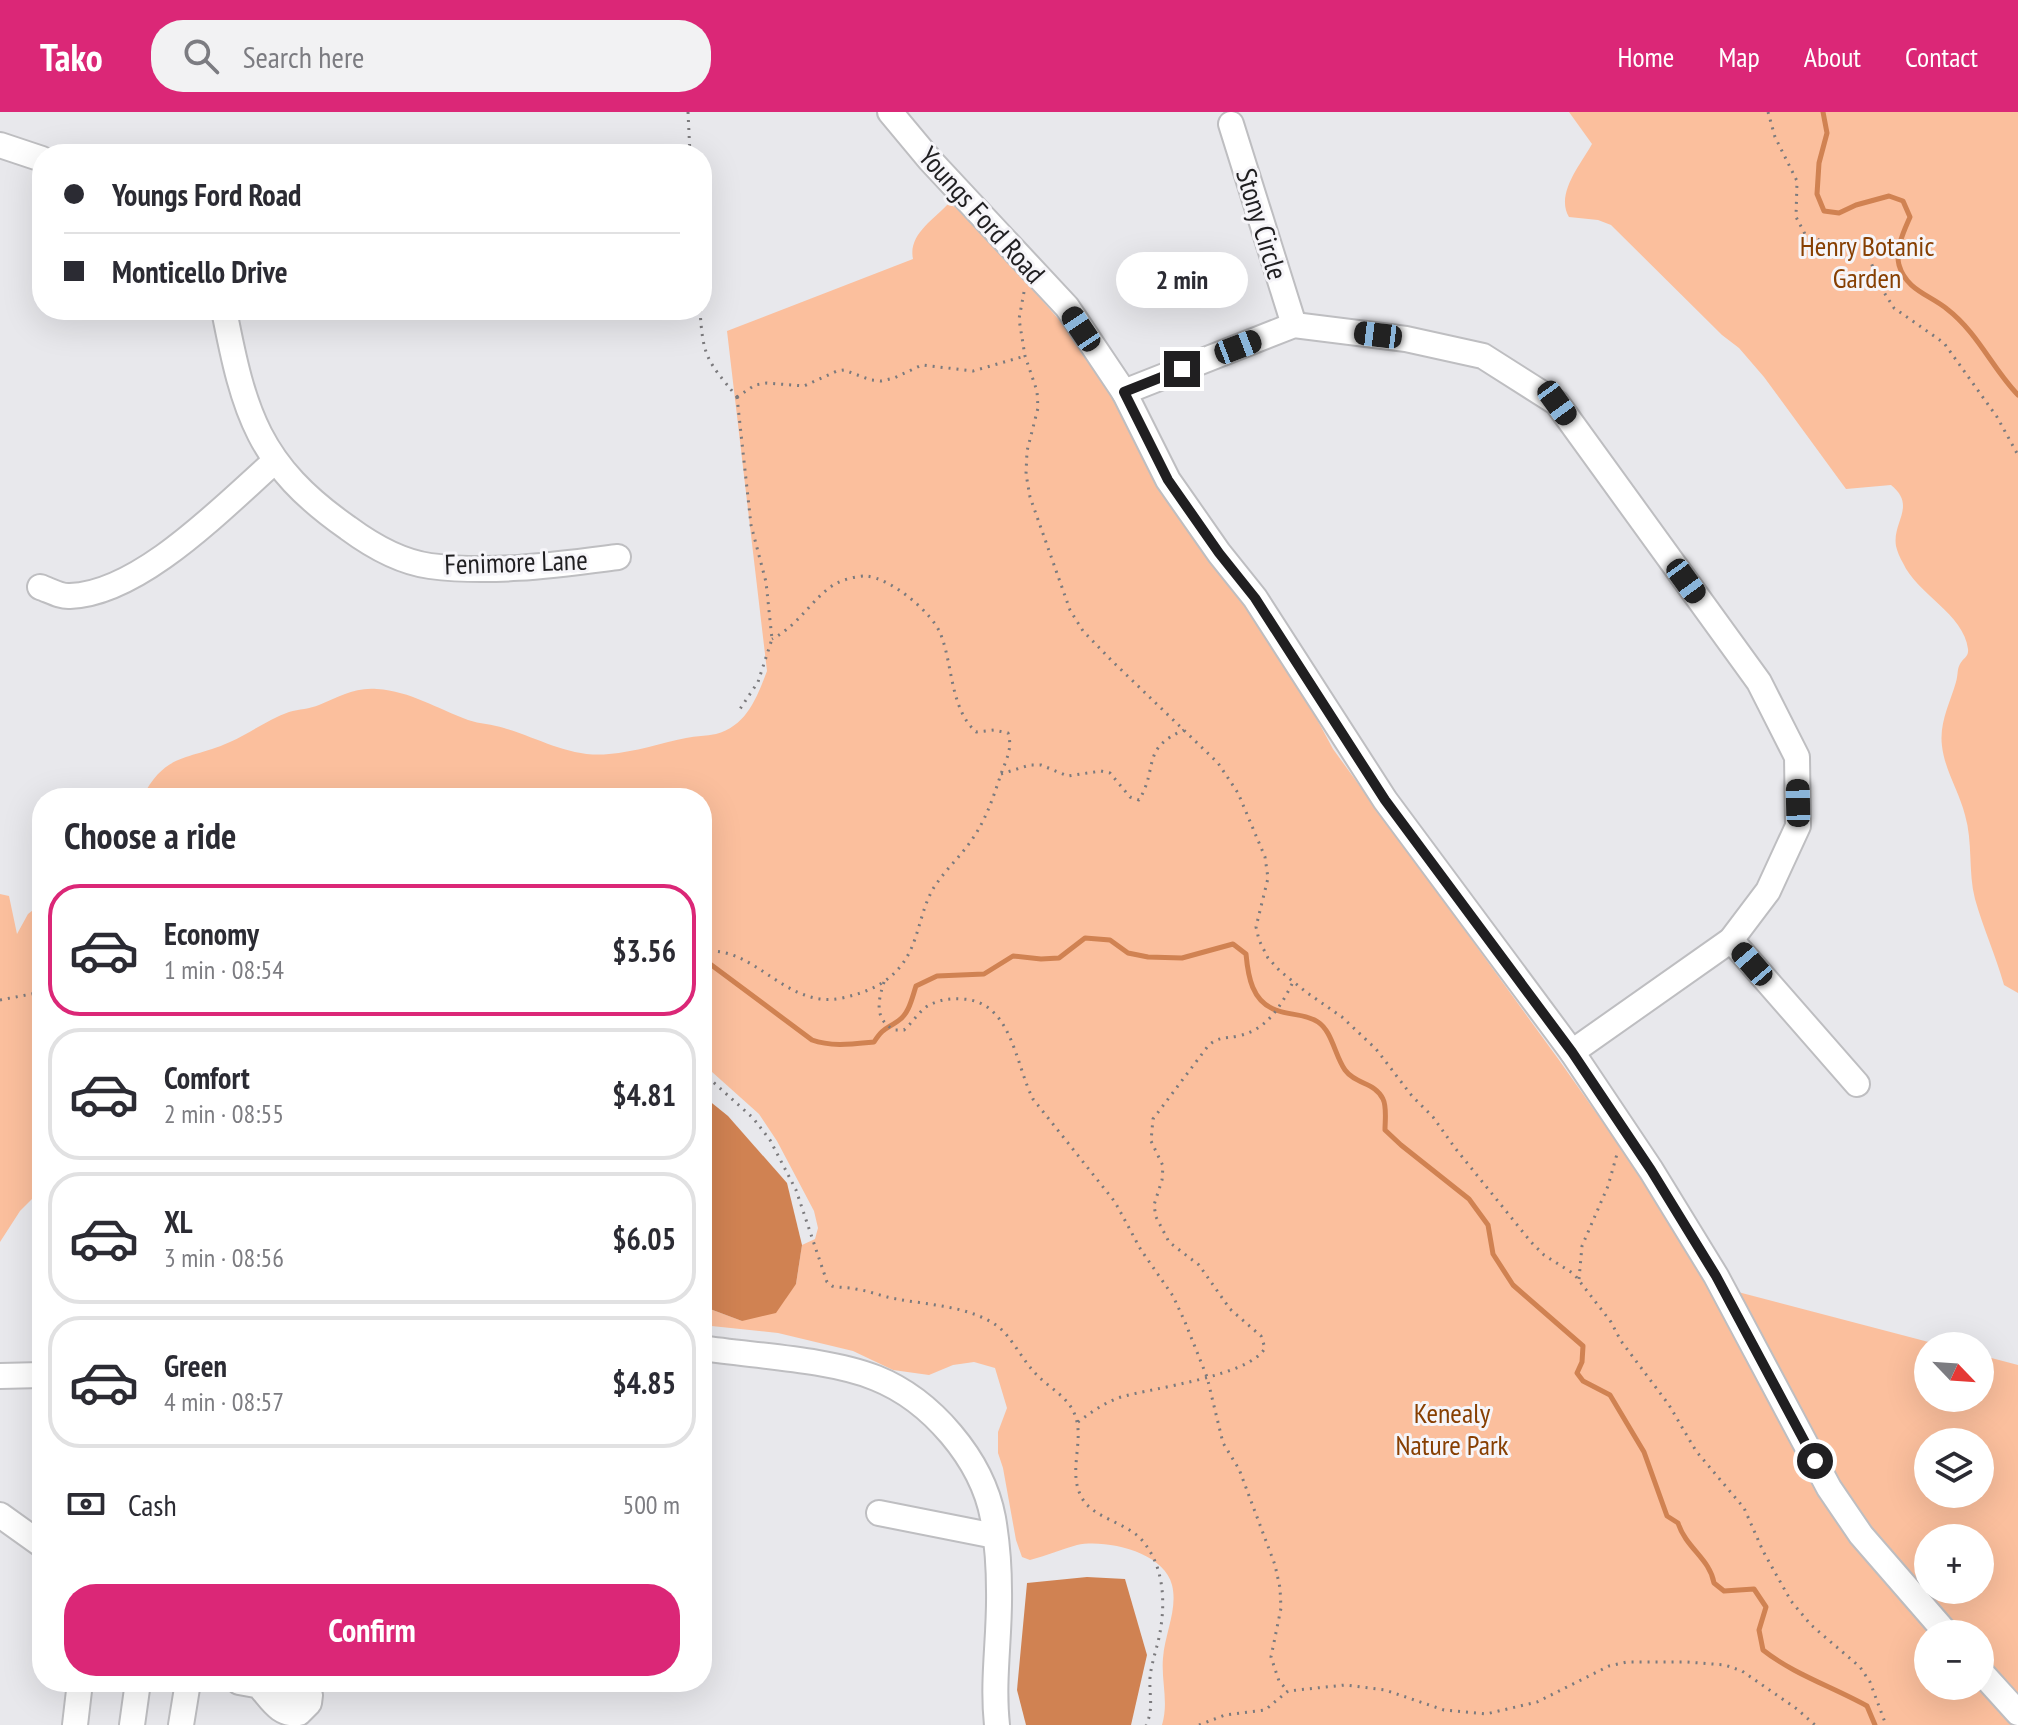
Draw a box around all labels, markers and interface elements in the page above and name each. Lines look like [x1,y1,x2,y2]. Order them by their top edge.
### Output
search box [151,20,711,92]
text: Tako [40,32,103,81]
icon: search [179,34,223,78]
text: Search here [243,37,365,76]
text: Home [1618,38,1674,75]
text: Map [1718,38,1760,75]
text: About [1804,38,1861,75]
text: Contact [1905,38,1978,75]
street label: Youngs Ford Road [911,138,1054,291]
street label: Stony Circle [1228,164,1297,284]
text: Youngs Ford Road [112,175,301,214]
park label: Henry Botanic Garden [1800,227,1934,296]
text: Monticello Drive [112,252,287,291]
callout: 2 min [1116,253,1248,309]
text: 2 min [1156,263,1208,296]
car [1058,302,1104,356]
car [1353,320,1403,350]
car [1211,327,1265,367]
route end [1164,351,1200,387]
car [1533,377,1581,429]
street label: Fenimore Lane [444,541,588,582]
car [1662,555,1710,607]
car [1786,779,1810,827]
text: Choose a ride [64,812,236,859]
icon: car [68,914,140,986]
text: Economy [164,914,259,953]
text: $3.56 [612,931,676,970]
car [1727,938,1777,990]
text: 1 min · 08:54 [164,953,284,986]
icon: car [68,1058,140,1130]
text: Comfort [164,1058,250,1097]
text: $4.81 [612,1075,676,1114]
text: 2 min · 08:55 [164,1097,284,1130]
icon: car [68,1202,140,1274]
text: XL [164,1202,193,1241]
text: $6.05 [612,1219,676,1258]
text: 3 min · 08:56 [164,1241,284,1274]
north arrow [1914,1332,1994,1412]
map controls [1914,1332,1994,1700]
icon: car [68,1346,140,1418]
text: Green [164,1346,227,1385]
text: $4.85 [612,1363,676,1402]
text: 4 min · 08:57 [164,1385,284,1418]
park label: Kenealy Nature Park [1396,1394,1509,1463]
button: layers [1914,1428,1994,1508]
route start [1797,1443,1833,1479]
icon: cash [64,1482,108,1526]
text: Cash [128,1485,177,1524]
text: 500 m [622,1488,680,1521]
button: + [1914,1524,1994,1604]
button: Confirm [64,1584,680,1676]
button: − [1914,1620,1994,1700]

